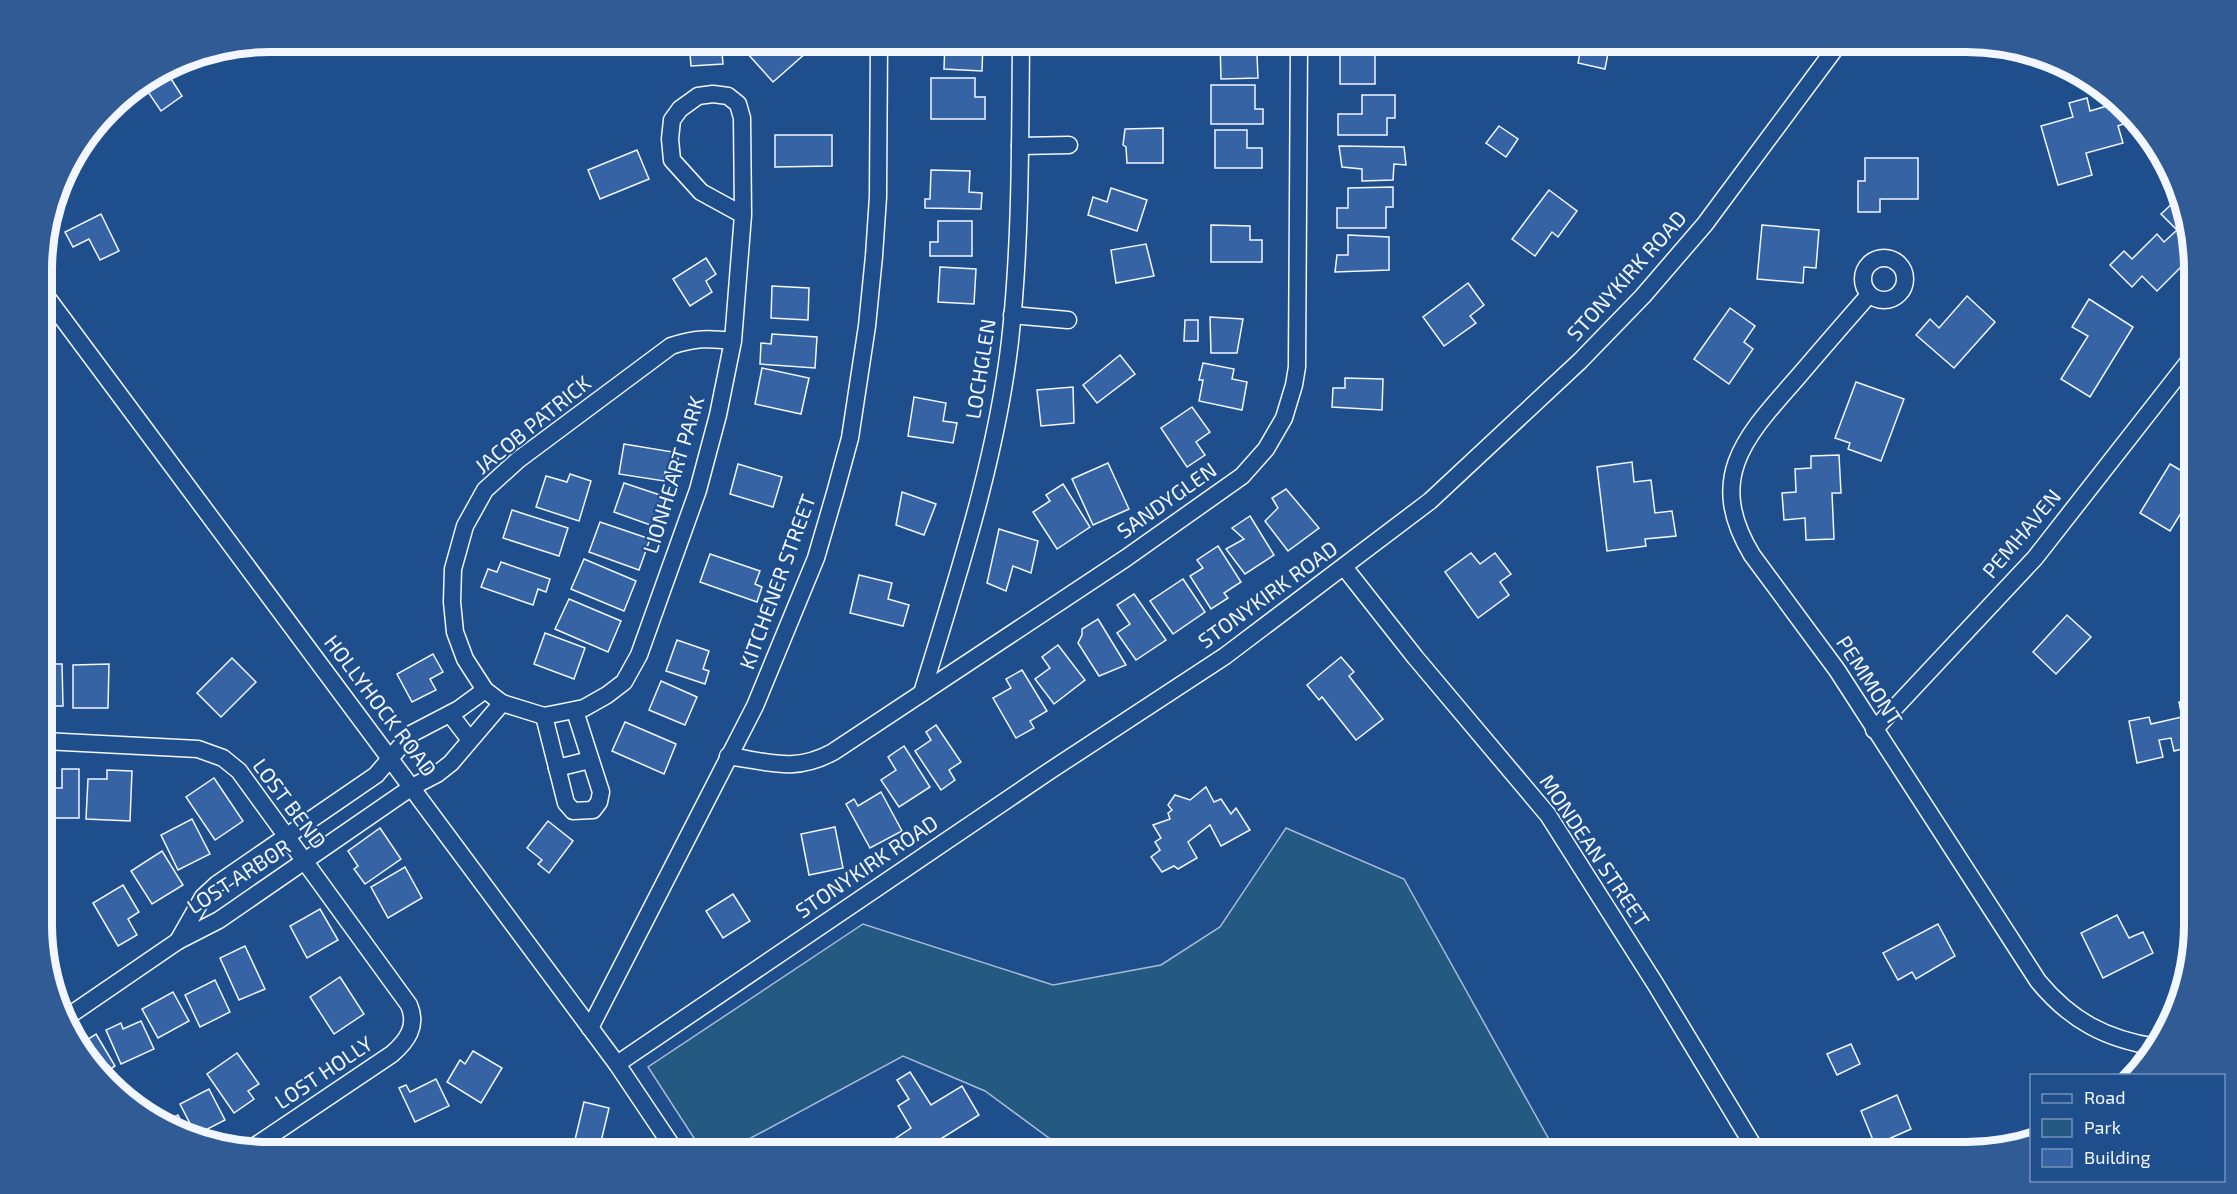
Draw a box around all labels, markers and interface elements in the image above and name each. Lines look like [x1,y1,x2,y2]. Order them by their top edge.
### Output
street label: STONYKIRK ROAD [1561,205,1691,345]
street label: LOCHGLEN [959,317,1000,421]
street label: JACOB PATRICK [469,369,596,478]
street label: LIONHEART PARK [637,392,709,556]
street label: SANDYGLEN [1112,456,1221,543]
street label: PEMHAVEN [1976,484,2065,583]
street label: KITCHENER STREET [733,491,820,672]
street label: STONYKIRK ROAD [1193,535,1342,653]
street label: HOLLYHOCK ROAD [320,629,442,781]
street label: PEMMONT [1832,631,1909,730]
street label: LOST BEND [248,753,332,853]
street label: MONDEAN STREET [1535,769,1655,931]
street label: STONYKIRK ROAD [790,809,942,923]
street label: LOST ARBOR [182,833,295,918]
street label: LOST HOLLY [270,1030,377,1114]
legend [2030,1074,2225,1182]
text: Road [2084,1086,2125,1108]
text: Park [2084,1116,2121,1138]
text: Building [2084,1146,2151,1168]

